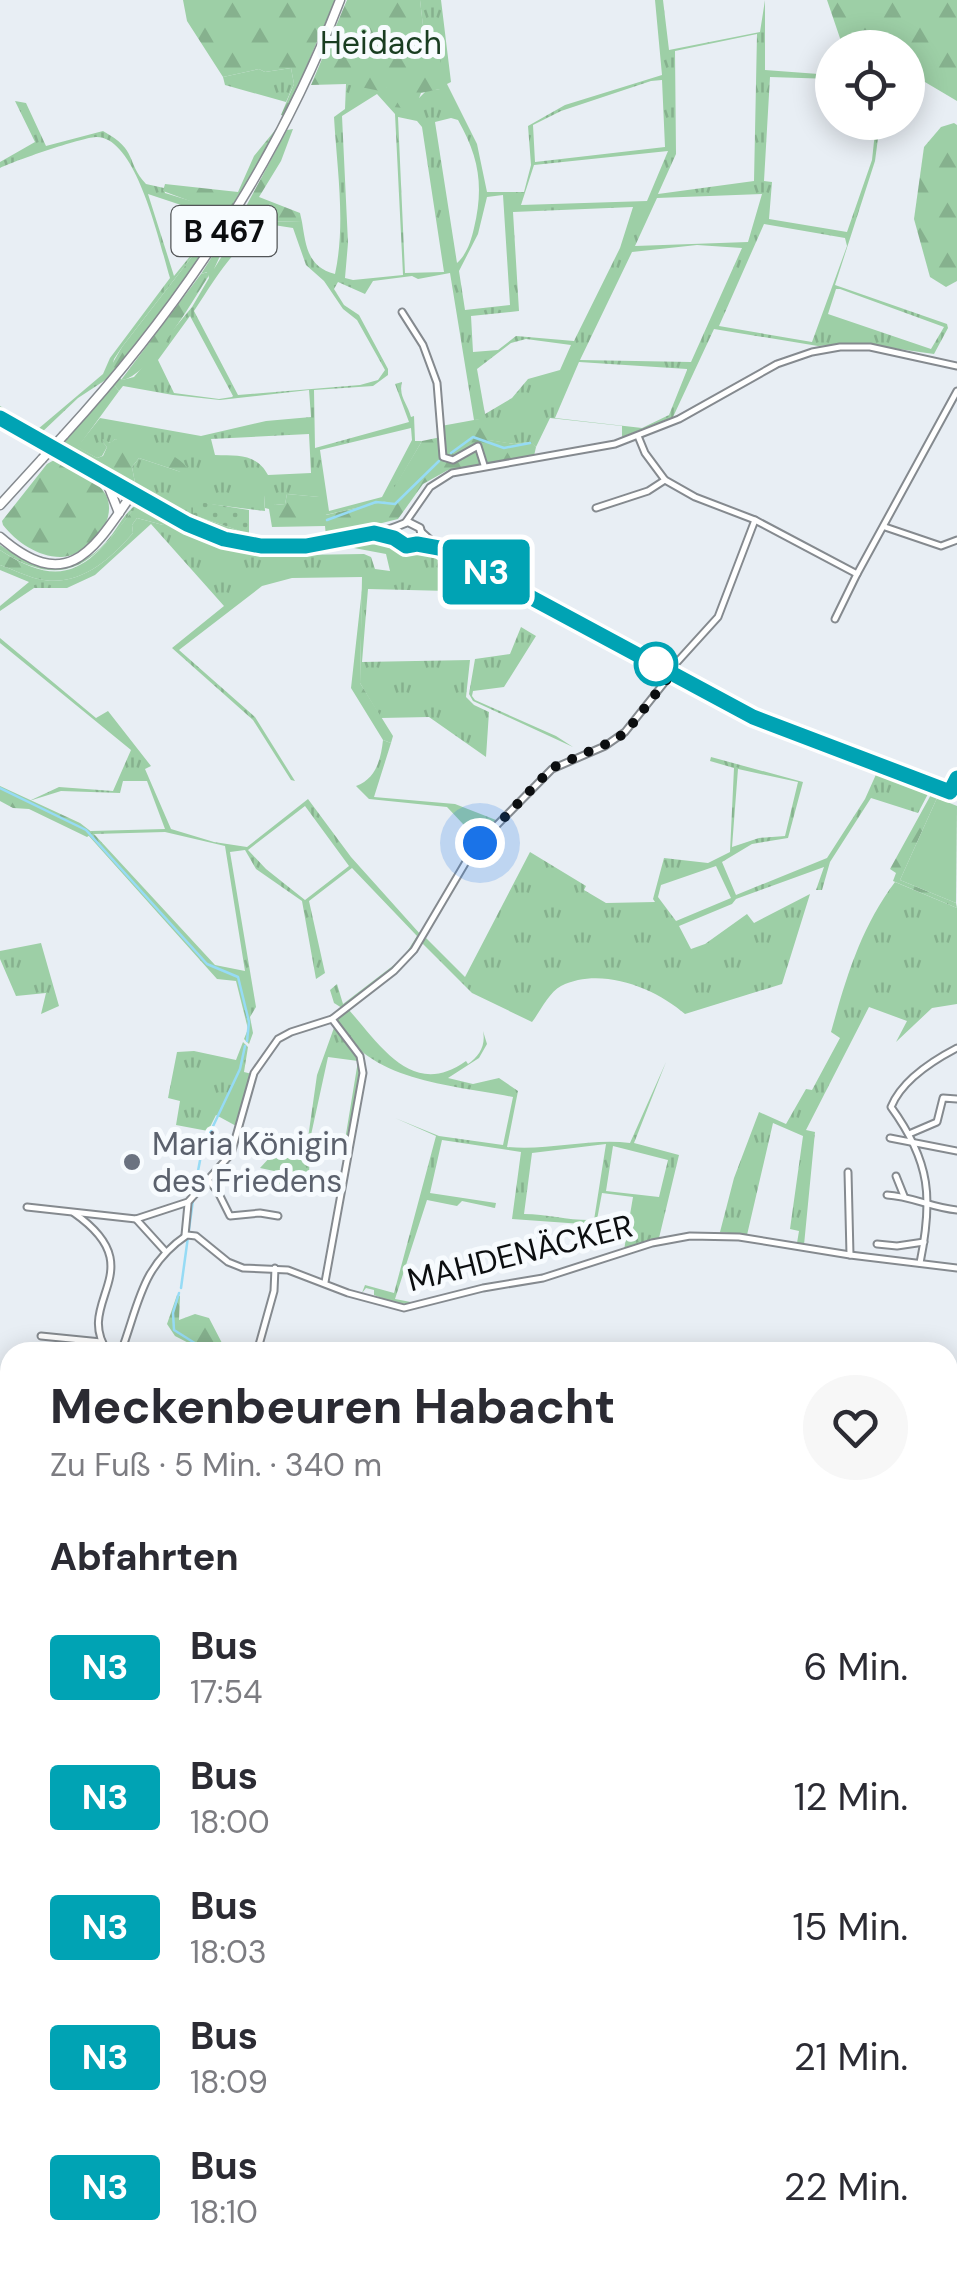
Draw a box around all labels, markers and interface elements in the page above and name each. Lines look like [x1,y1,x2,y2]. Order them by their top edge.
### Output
park label: Heidach [320,22,442,64]
map controls [815,30,925,140]
button: locate [815,30,925,140]
road number: B 467 [172,206,276,256]
line badge: N3 [441,540,531,604]
text: N3 [463,549,509,595]
unlabelled marker [635,643,677,685]
your location [455,818,505,868]
place label: Maria Königin des Friedens [152,1123,348,1202]
marker: Maria Königin des Friedens [121,1151,143,1173]
street label: MAHDENÄCKER [403,1205,637,1301]
text: Meckenbeuren Habacht [50,1375,615,1438]
button: heart [803,1375,908,1480]
text: Zu Fuß · 5 Min. · 340 m [50,1444,382,1486]
text: Abfahrten [50,1532,239,1582]
text: Bus [190,1621,258,1671]
text: 6 Min. [804,1642,908,1692]
text: N3 [82,1644,128,1690]
text: 17:54 [190,1671,262,1713]
text: Bus [190,1751,258,1801]
text: 12 Min. [794,1772,908,1822]
text: N3 [82,1774,128,1820]
text: 18:00 [190,1801,270,1843]
text: Bus [190,1881,258,1931]
text: 15 Min. [792,1902,908,1952]
text: N3 [82,1904,128,1950]
text: 18:03 [190,1931,267,1973]
text: Bus [190,2011,258,2061]
text: 21 Min. [794,2032,908,2082]
text: N3 [82,2034,128,2080]
text: 18:09 [190,2061,268,2103]
text: Bus [190,2141,258,2191]
text: 22 Min. [784,2162,908,2212]
text: N3 [82,2164,128,2210]
text: 18:10 [190,2191,258,2233]

